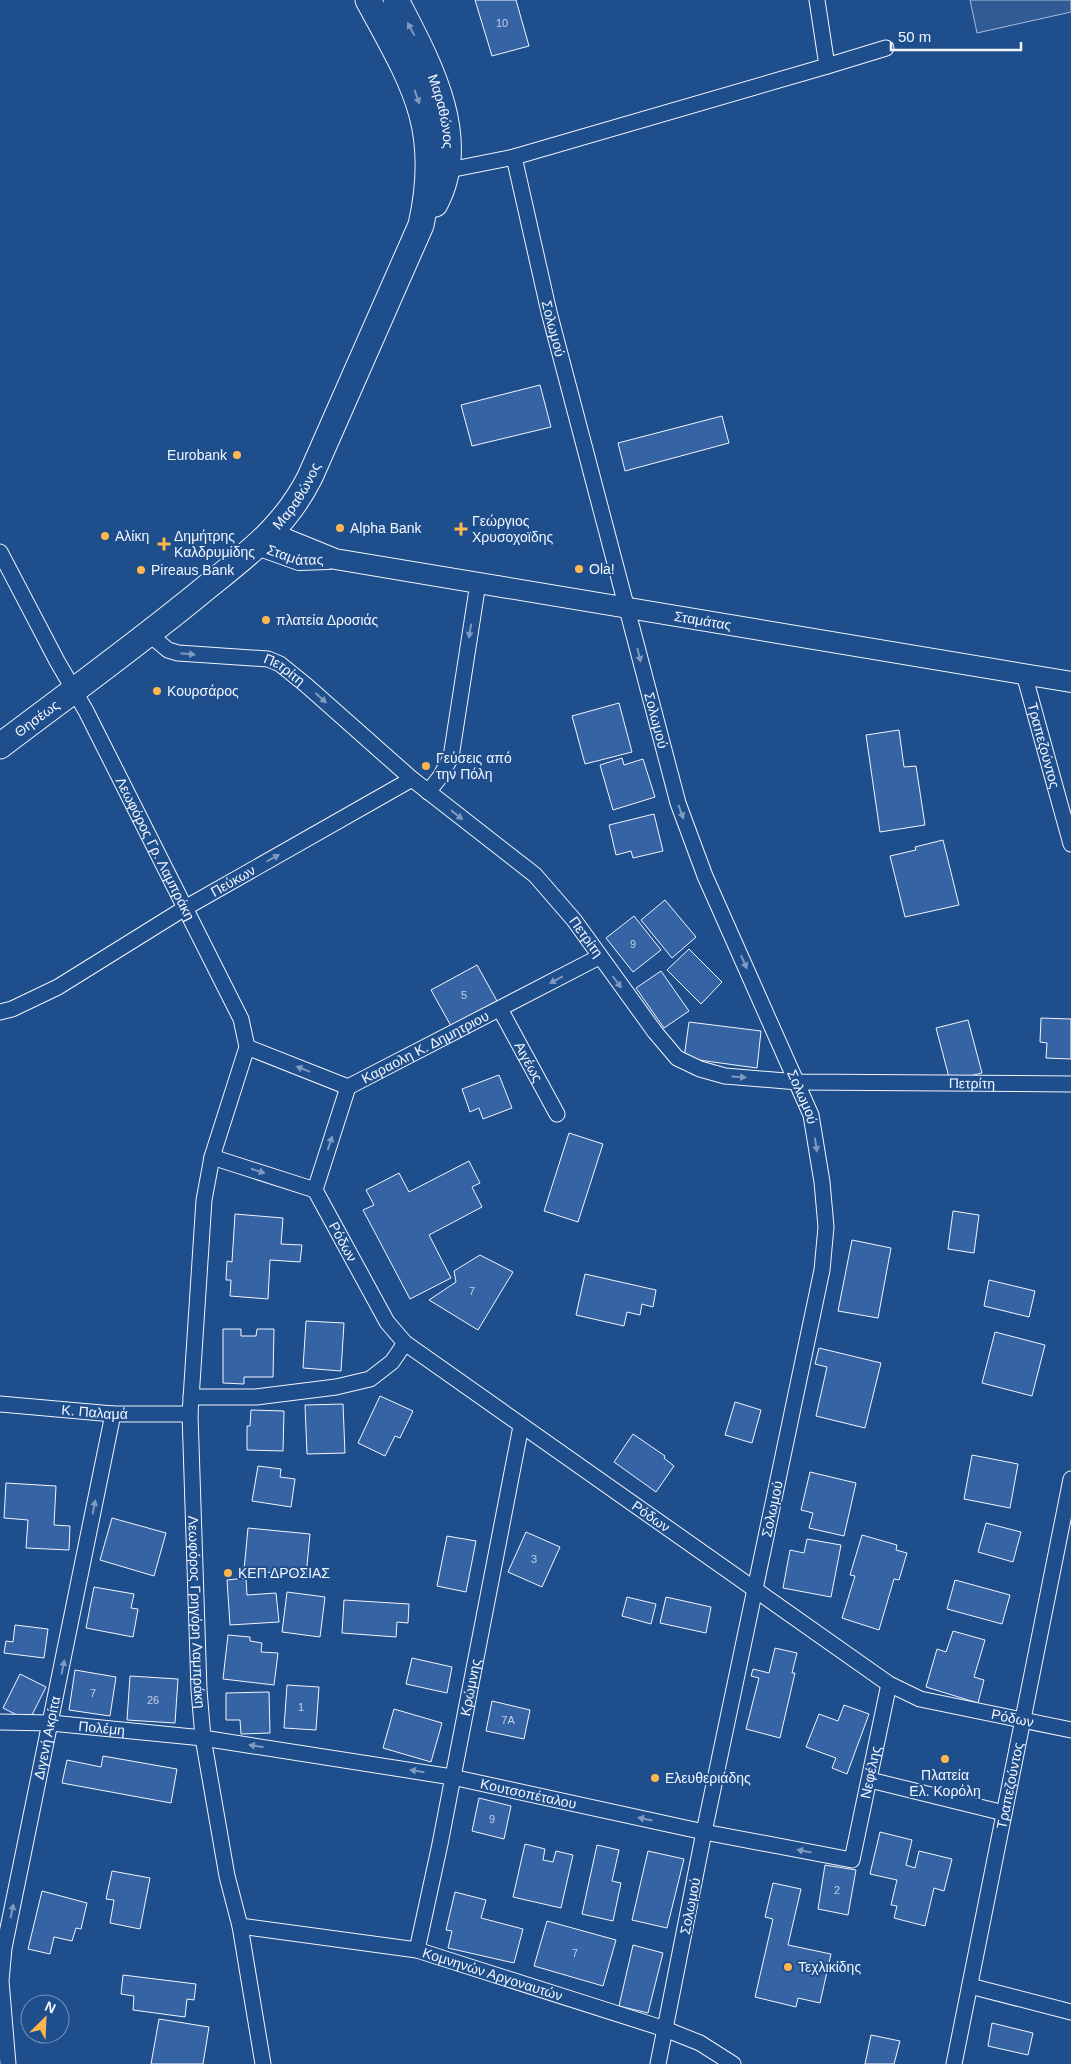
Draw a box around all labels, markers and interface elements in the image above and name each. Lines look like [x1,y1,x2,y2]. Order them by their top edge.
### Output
house number: 10 [496,17,508,29]
scale bar [891,20,1021,52]
one-way arrow [407,22,415,36]
text: 50 m [898,28,931,45]
street label: Μαραθώνος [425,72,457,149]
one-way arrow [414,89,421,104]
street label: Σολωμού [539,299,568,358]
place label: Eurobank [167,447,228,463]
marker: Eurobank [231,449,243,461]
street label: Μαραθώνος [269,460,323,532]
place label: Γεώργιος Χρυσοχοϊδης [472,513,553,545]
place label: Alpha Bank [350,520,423,536]
marker: Alpha Bank [334,522,346,534]
marker: Γεώργιος Χρυσοχοϊδης [454,522,468,536]
place label: Αλίκη [115,528,149,544]
place label: Δημήτρης Καλδρυμίδης [174,528,255,560]
marker: Αλίκη [99,530,111,542]
marker: Δημήτρης Καλδρυμίδης [158,538,170,550]
street label: Σταμάτας [265,541,324,568]
place label: Ola! [589,561,615,577]
place label: Pireaus Bank [151,562,235,578]
marker: Ola! [573,563,585,575]
marker: Pireaus Bank [135,564,147,576]
street label: Σταμάτας [673,608,733,633]
place label: πλατεία Δροσιάς [276,612,379,628]
marker: πλατεία Δροσιάς [260,614,272,626]
one-way arrow [466,623,474,639]
one-way arrow [635,647,643,662]
street label: Πετρίτη [262,650,308,689]
one-way arrow [180,651,196,659]
place label: Κουρσάρος [167,683,239,699]
marker: Κουρσάρος [151,685,163,697]
street label: Σολωμού [641,690,671,750]
one-way arrow [314,692,326,704]
street label: Θησέως [12,696,62,740]
street label: Τραπεζούντος [1024,701,1063,790]
place label: Γεύσεις από την Πόλη [436,750,512,782]
marker: Γεύσεις από την Πόλη [420,760,432,772]
street label: Λεωφόρος Γρ. Λαμπράκη [113,774,198,923]
one-way arrow [677,805,685,820]
one-way arrow [451,809,464,820]
one-way arrow [266,854,281,862]
street label: Πεύκων [208,862,258,900]
street label: Πετρίτη [566,913,606,960]
house number: 9 [630,938,636,950]
one-way arrow [740,955,748,969]
one-way arrow [612,975,622,988]
one-way arrow [548,976,563,984]
house number: 5 [461,989,467,1001]
street label: Καραολη Κ. Δημητριου [359,1008,491,1087]
street label: Αιγέως [511,1039,546,1085]
one-way arrow [295,1065,310,1072]
street label: Σολωμού [784,1067,820,1125]
one-way arrow [731,1074,747,1082]
street label: Πετρίτη [949,1075,995,1091]
one-way arrow [326,1135,334,1150]
one-way arrow [812,1137,820,1153]
one-way arrow [251,1168,266,1176]
street label: Ρόδων [326,1219,361,1264]
house number: 7 [469,1285,475,1297]
street label: Κ. Παλαμά [61,1401,128,1422]
street label: Σολωμού [758,1479,786,1539]
street label: Ρόδων [629,1497,673,1535]
one-way arrow [91,1499,99,1515]
street label: Λεωφόρος Γρηγόρη Λαμπράκη [185,1515,209,1709]
house number: 3 [531,1553,537,1565]
place label: ΚΕΠ ΔΡΟΣΙΑΣ [238,1565,330,1581]
marker: ΚΕΠ ΔΡΟΣΙΑΣ [222,1567,234,1579]
street label: Κρώμνης [457,1657,484,1717]
one-way arrow [59,1658,67,1674]
house number: 7 [90,1687,96,1699]
house number: 26 [147,1694,159,1706]
street label: Διγενή Ακρίτα [31,1695,63,1781]
house number: 1 [298,1701,304,1713]
street label: Ρόδων [990,1706,1035,1730]
house number: 7A [501,1714,515,1726]
street label: Πολέμη [78,1718,126,1738]
street label: Τραπεζούντος [993,1740,1026,1830]
one-way arrow [248,1742,264,1750]
street label: Νεφέλης [857,1744,884,1800]
marker: Πλατεία Ελ. Κορόλη [939,1753,951,1765]
one-way arrow [409,1767,425,1775]
place label: Πλατεία Ελ. Κορόλη [909,1767,981,1799]
place label: Ελευθεριάδης [665,1770,751,1786]
marker: Ελευθεριάδης [649,1772,661,1784]
street label: Κουτσοπέταλου [479,1775,578,1812]
house number: 9 [489,1813,495,1825]
one-way arrow [636,1814,652,1822]
one-way arrow [795,1846,811,1854]
street label: Σολωμού [677,1876,703,1936]
house number: 2 [834,1884,840,1896]
one-way arrow [8,1903,16,1919]
street label: Κομνηνών Αργοναυτών [421,1944,565,2004]
house number: 7 [572,1947,578,1959]
place label: Τεχλικίδης [798,1959,861,1975]
marker: Τεχλικίδης [782,1961,794,1973]
north arrow [20,1994,70,2044]
text: N [42,1998,58,2016]

